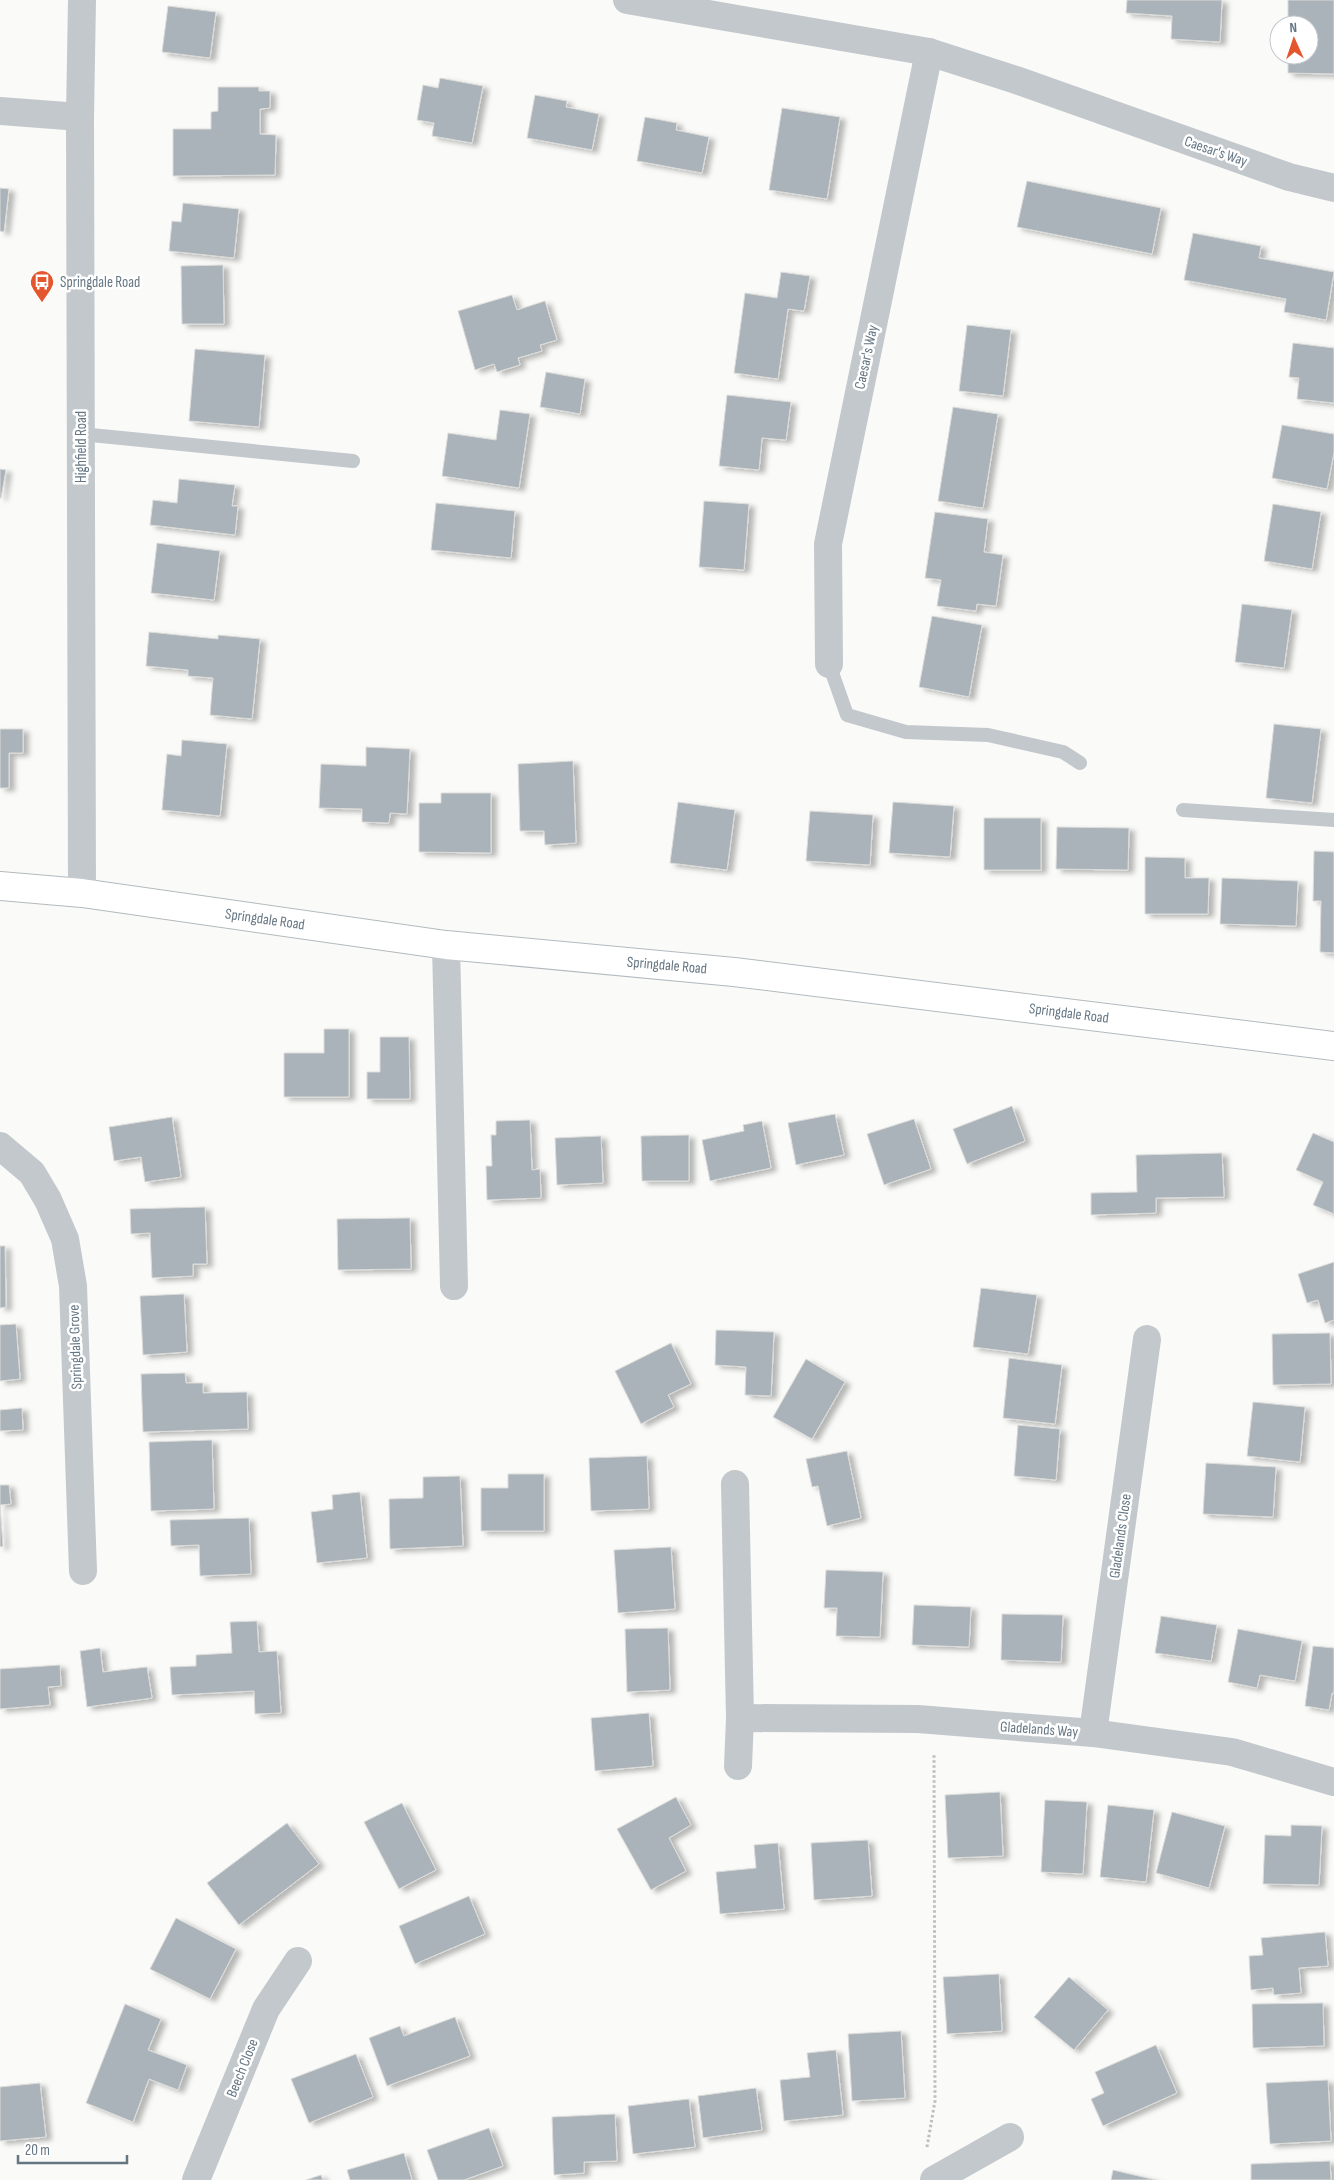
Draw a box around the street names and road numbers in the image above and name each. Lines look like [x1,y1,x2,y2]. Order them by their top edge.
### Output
street label: Caesar's Way [1182,132,1250,171]
street label: Caesar's Way [850,323,883,391]
street label: Highfield Road [72,411,91,483]
street label: Springdale Road [224,905,306,934]
street label: Springdale Road [626,953,708,978]
street label: Springdale Road [1028,999,1110,1028]
street label: Springdale Grove [65,1304,86,1390]
street label: Gladelands Close [1105,1493,1136,1580]
street label: Gladelands Way [999,1717,1079,1742]
street label: Beech Close [222,2036,263,2100]

